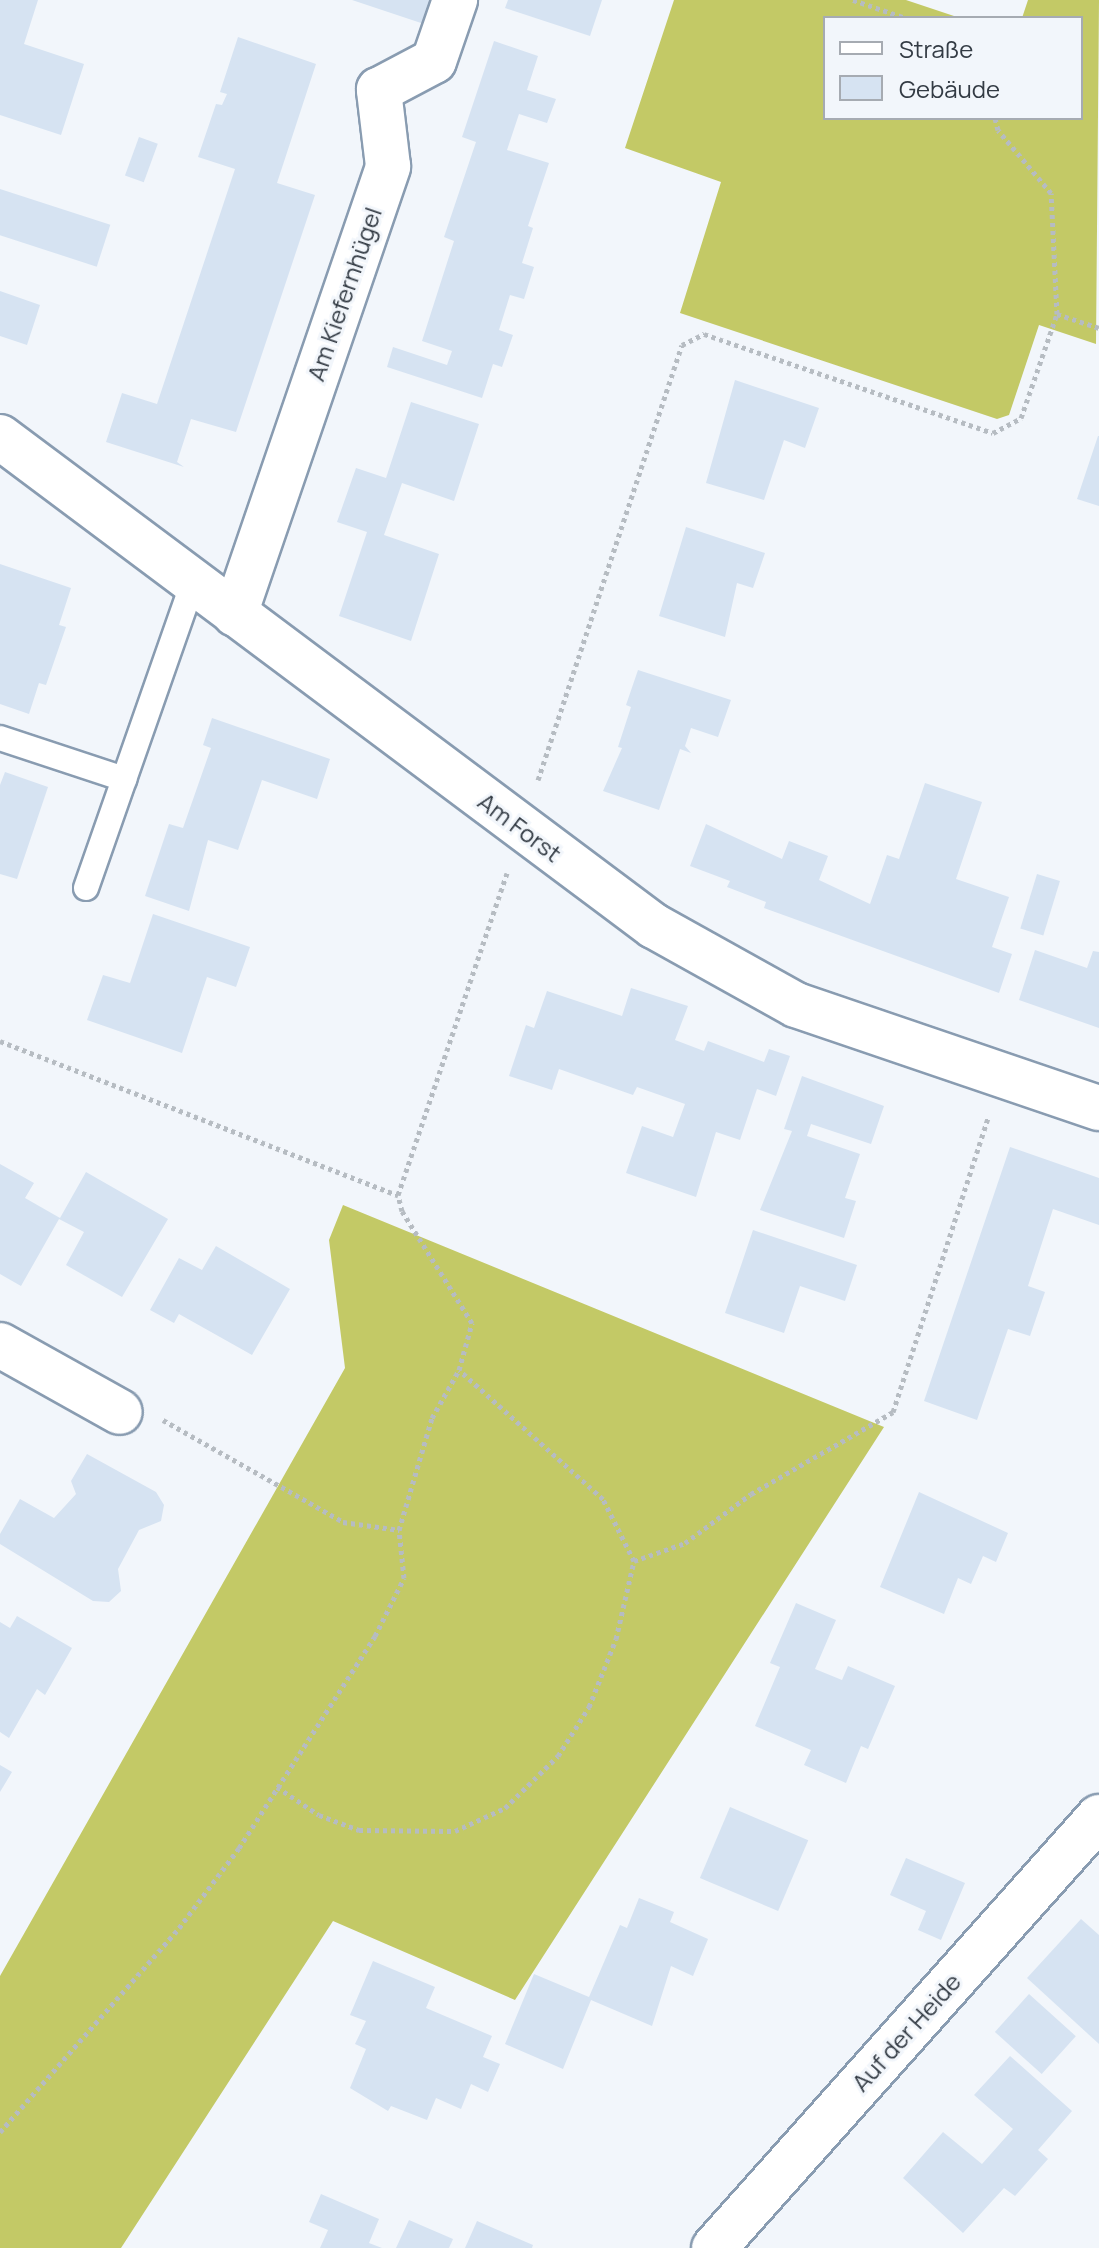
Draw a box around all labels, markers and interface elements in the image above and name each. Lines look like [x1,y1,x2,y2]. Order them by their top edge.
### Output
legend [823,16,1083,120]
text: Straße [899,32,973,65]
text: Gebäude [899,72,1000,105]
street label: Am Kiefernhügel [301,203,387,385]
street label: Am Forst [473,786,567,868]
street label: Auf der Heide [846,1967,966,2097]

